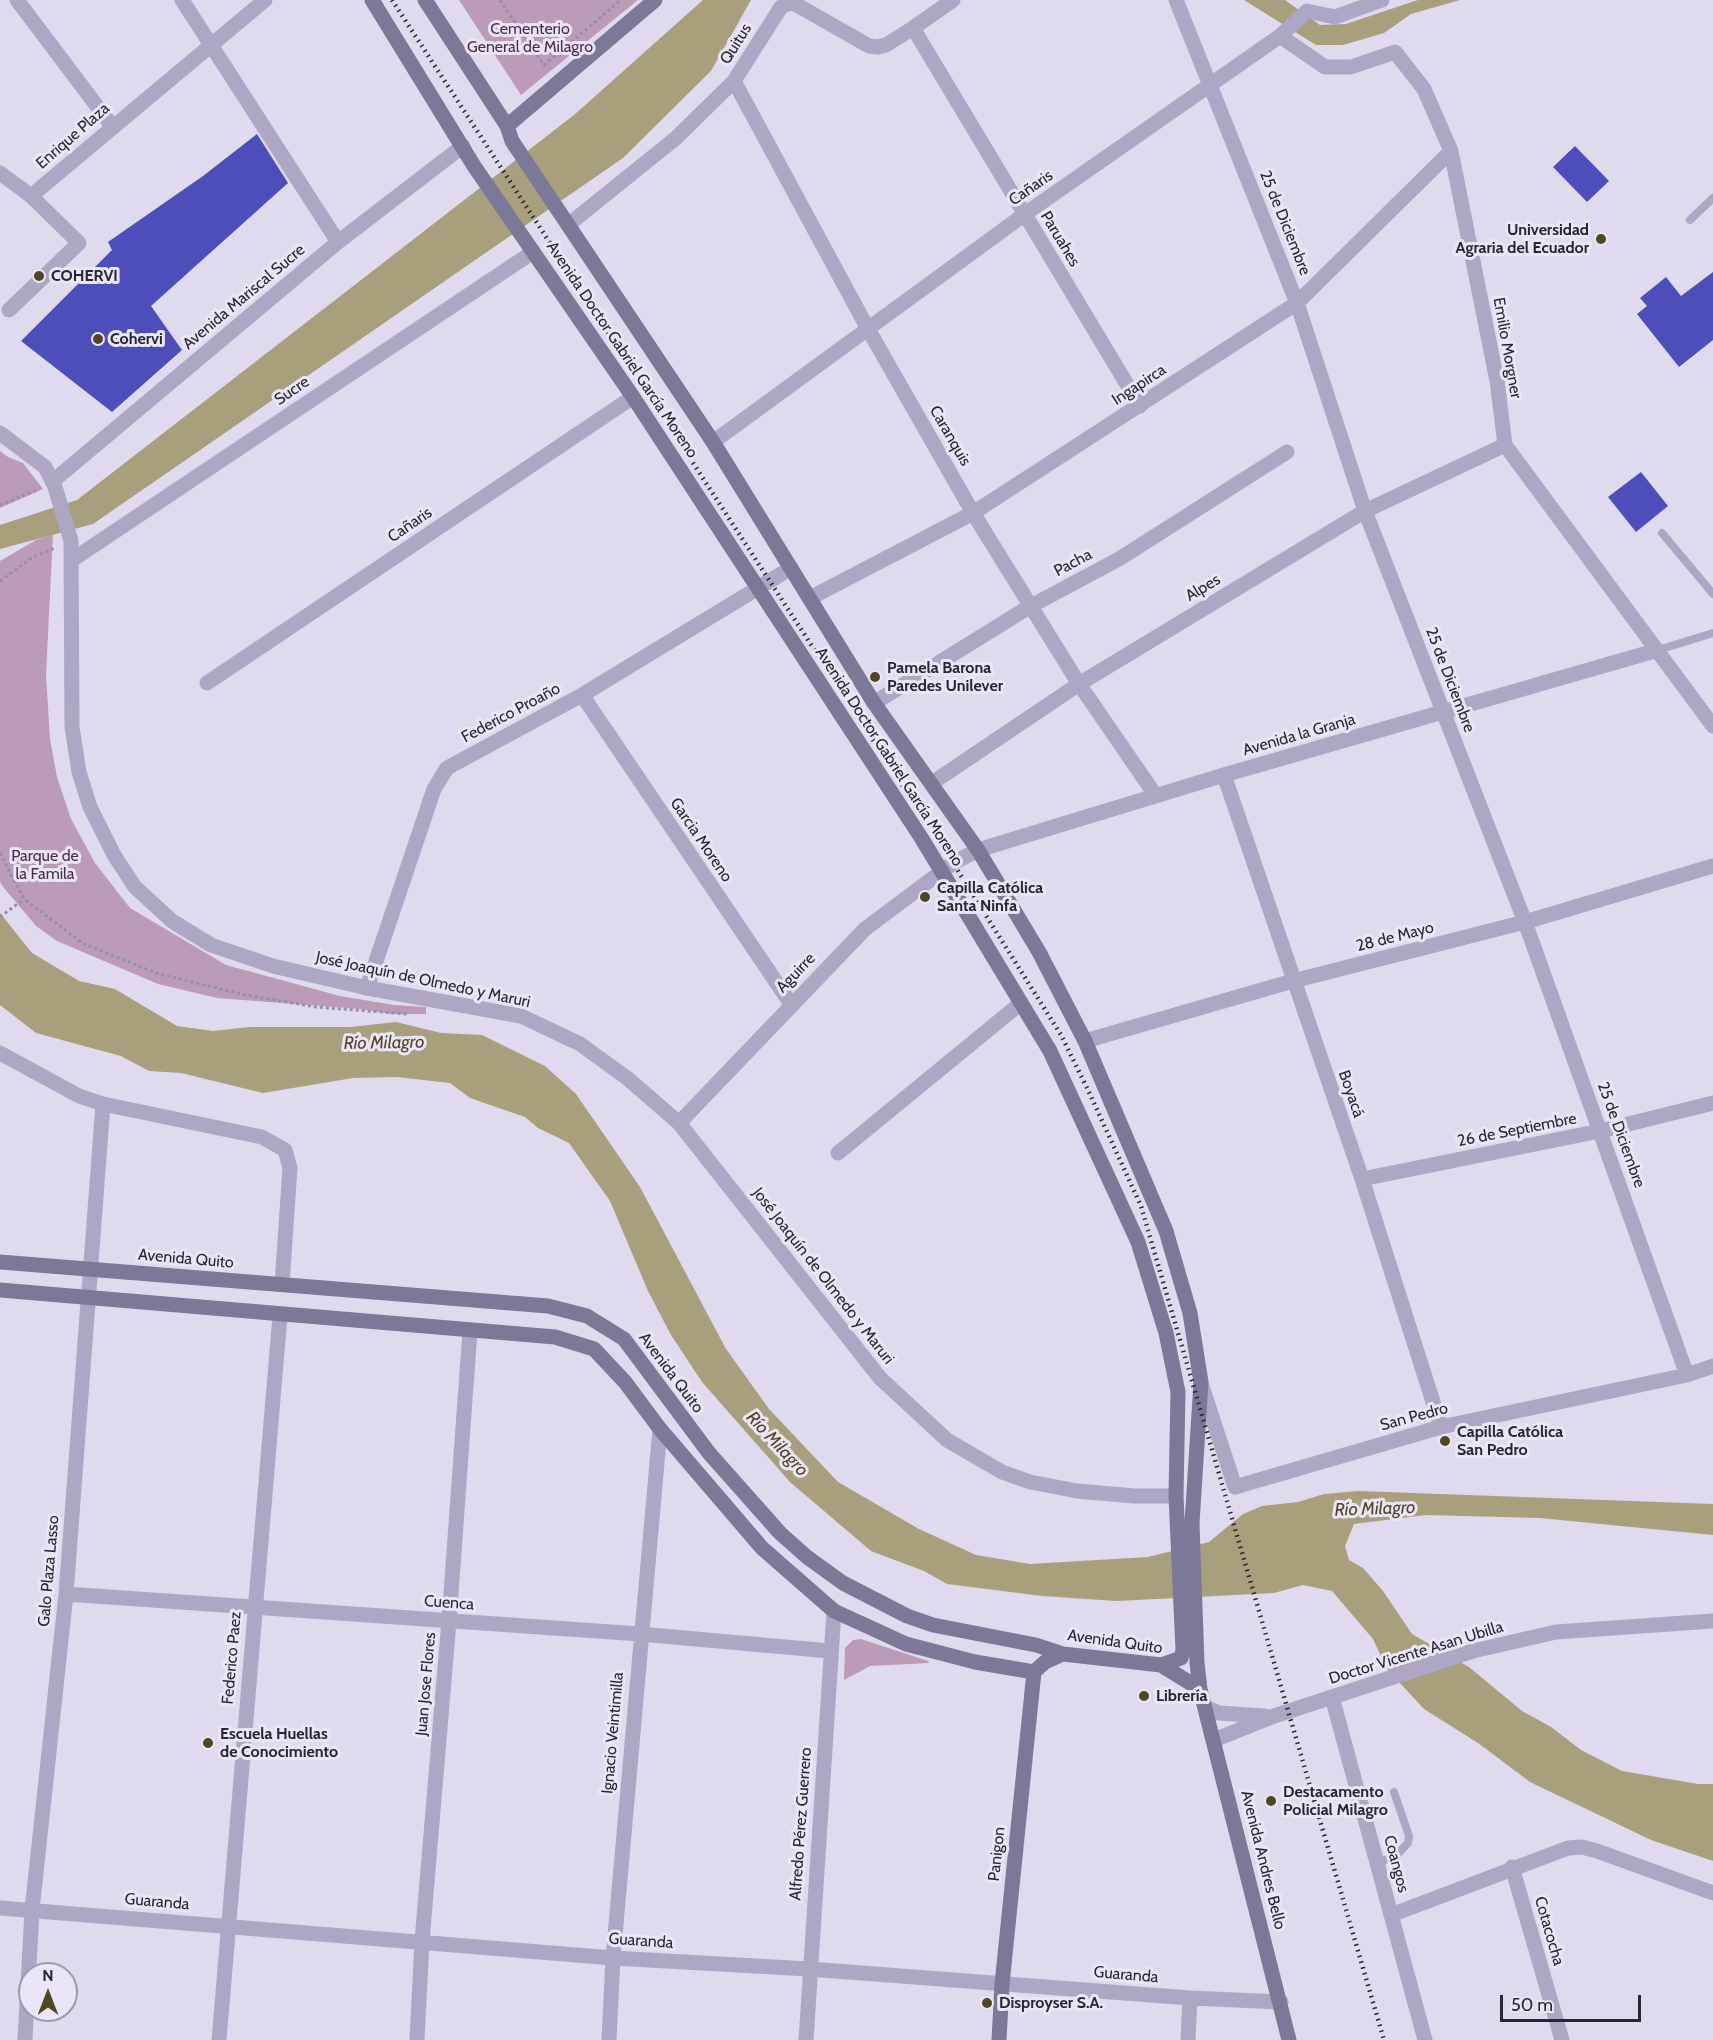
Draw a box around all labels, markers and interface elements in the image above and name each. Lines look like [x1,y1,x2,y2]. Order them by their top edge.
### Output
park label: Cementerio General de Milagro [467,19,593,57]
street label: Quitus [716,20,756,68]
street label: Enrique Plaza [32,99,114,173]
street label: Cañaris [1005,166,1057,210]
street label: 25 de Diciembre [1255,168,1315,278]
street label: Paruahes [1036,208,1084,270]
place label: Universidad Agraria del Ecuador [1456,220,1589,258]
marker: Universidad Agraria del Ecuador [1594,232,1608,246]
street label: Avenida Doctor Gabriel García Moreno [542,238,702,462]
street label: Avenida Mariscal Sucre [179,240,309,354]
place label: COHERVI [51,266,118,286]
marker: COHERVI [32,269,46,283]
street label: Emilio Morgner [1489,296,1525,400]
place label: Cohervi [110,329,163,349]
marker: Cohervi [91,332,105,346]
street label: Ingapirca [1108,360,1170,410]
street label: Sucre [271,372,313,410]
street label: Caranquis [925,402,975,470]
street label: Cañaris [384,503,436,547]
street label: Pacha [1051,545,1095,581]
street label: Alpes [1182,570,1224,606]
street label: 25 de Diciembre [1421,625,1479,735]
street label: Avenida Doctor Gabriel García Moreno [811,644,967,870]
place label: Pamela Barona Paredes Unilever [887,658,1003,696]
marker: Pamela Barona Paredes Unilever [868,670,882,684]
street label: Federico Proaño [458,679,564,747]
street label: Avenida la Granja [1241,710,1357,760]
street label: Garcia Moreno [666,794,736,886]
park label: Parque de la Famila [11,846,79,884]
place label: Capilla Católica Santa Ninfa [937,878,1043,916]
marker: Capilla Católica Santa Ninfa [918,890,932,904]
street label: 28 de Mayo [1354,918,1436,956]
street label: José Joaquín de Olmedo y Maruri [314,948,532,1012]
street label: Aguirre [773,949,819,997]
water label: Río Milagro [343,1031,425,1055]
street label: Boyacá [1334,1068,1368,1120]
street label: 25 de Diciembre [1593,1080,1649,1190]
street label: 26 de Septiembre [1456,1109,1578,1151]
street label: José Joaquín de Olmedo y Maruri [748,1184,898,1368]
street label: Avenida Quito [137,1245,235,1273]
street label: Avenida Quito [634,1329,708,1417]
street label: San Pedro [1378,1399,1450,1435]
water label: Río Milagro [742,1407,812,1481]
place label: Capilla Católica San Pedro [1457,1422,1563,1460]
marker: Capilla Católica San Pedro [1438,1434,1452,1448]
water label: Río Milagro [1334,1497,1416,1521]
street label: Galo Plaza Lasso [35,1515,63,1627]
street label: Cuenca [423,1592,475,1614]
street label: Federico Paez [218,1611,246,1705]
street label: Doctor Vicente Asan Ubilla [1327,1617,1505,1689]
street label: Avenida Quito [1066,1626,1164,1658]
street label: Juan Jose Flores [412,1631,440,1737]
street label: Ignacio Veintimilla [598,1671,628,1795]
place label: Librería [1156,1686,1207,1706]
marker: Librería [1137,1689,1151,1703]
place label: Escuela Huellas de Conocimiento [220,1724,338,1762]
marker: Escuela Huellas de Conocimiento [201,1736,215,1750]
street label: Alfredo Pérez Guerrero [786,1747,816,1901]
place label: Destacamento Policial Milagro [1283,1782,1388,1820]
street label: Avenida Andres Bello [1236,1788,1290,1932]
marker: Destacamento Policial Milagro [1264,1794,1278,1808]
street label: Panigon [985,1826,1009,1882]
street label: Coangos [1379,1833,1413,1895]
street label: Guaranda [124,1890,190,1914]
street label: Cotacocha [1530,1894,1568,1968]
street label: Guaranda [608,1929,674,1953]
north arrow [18,1962,78,2022]
street label: Guaranda [1093,1963,1159,1987]
text: N [42,1966,54,1985]
scale bar [1503,1983,1644,2021]
place label: Disproyser S.A. [999,1993,1103,2013]
text: 50 m [1511,1994,1553,2016]
marker: Disproyser S.A. [980,1996,994,2010]

